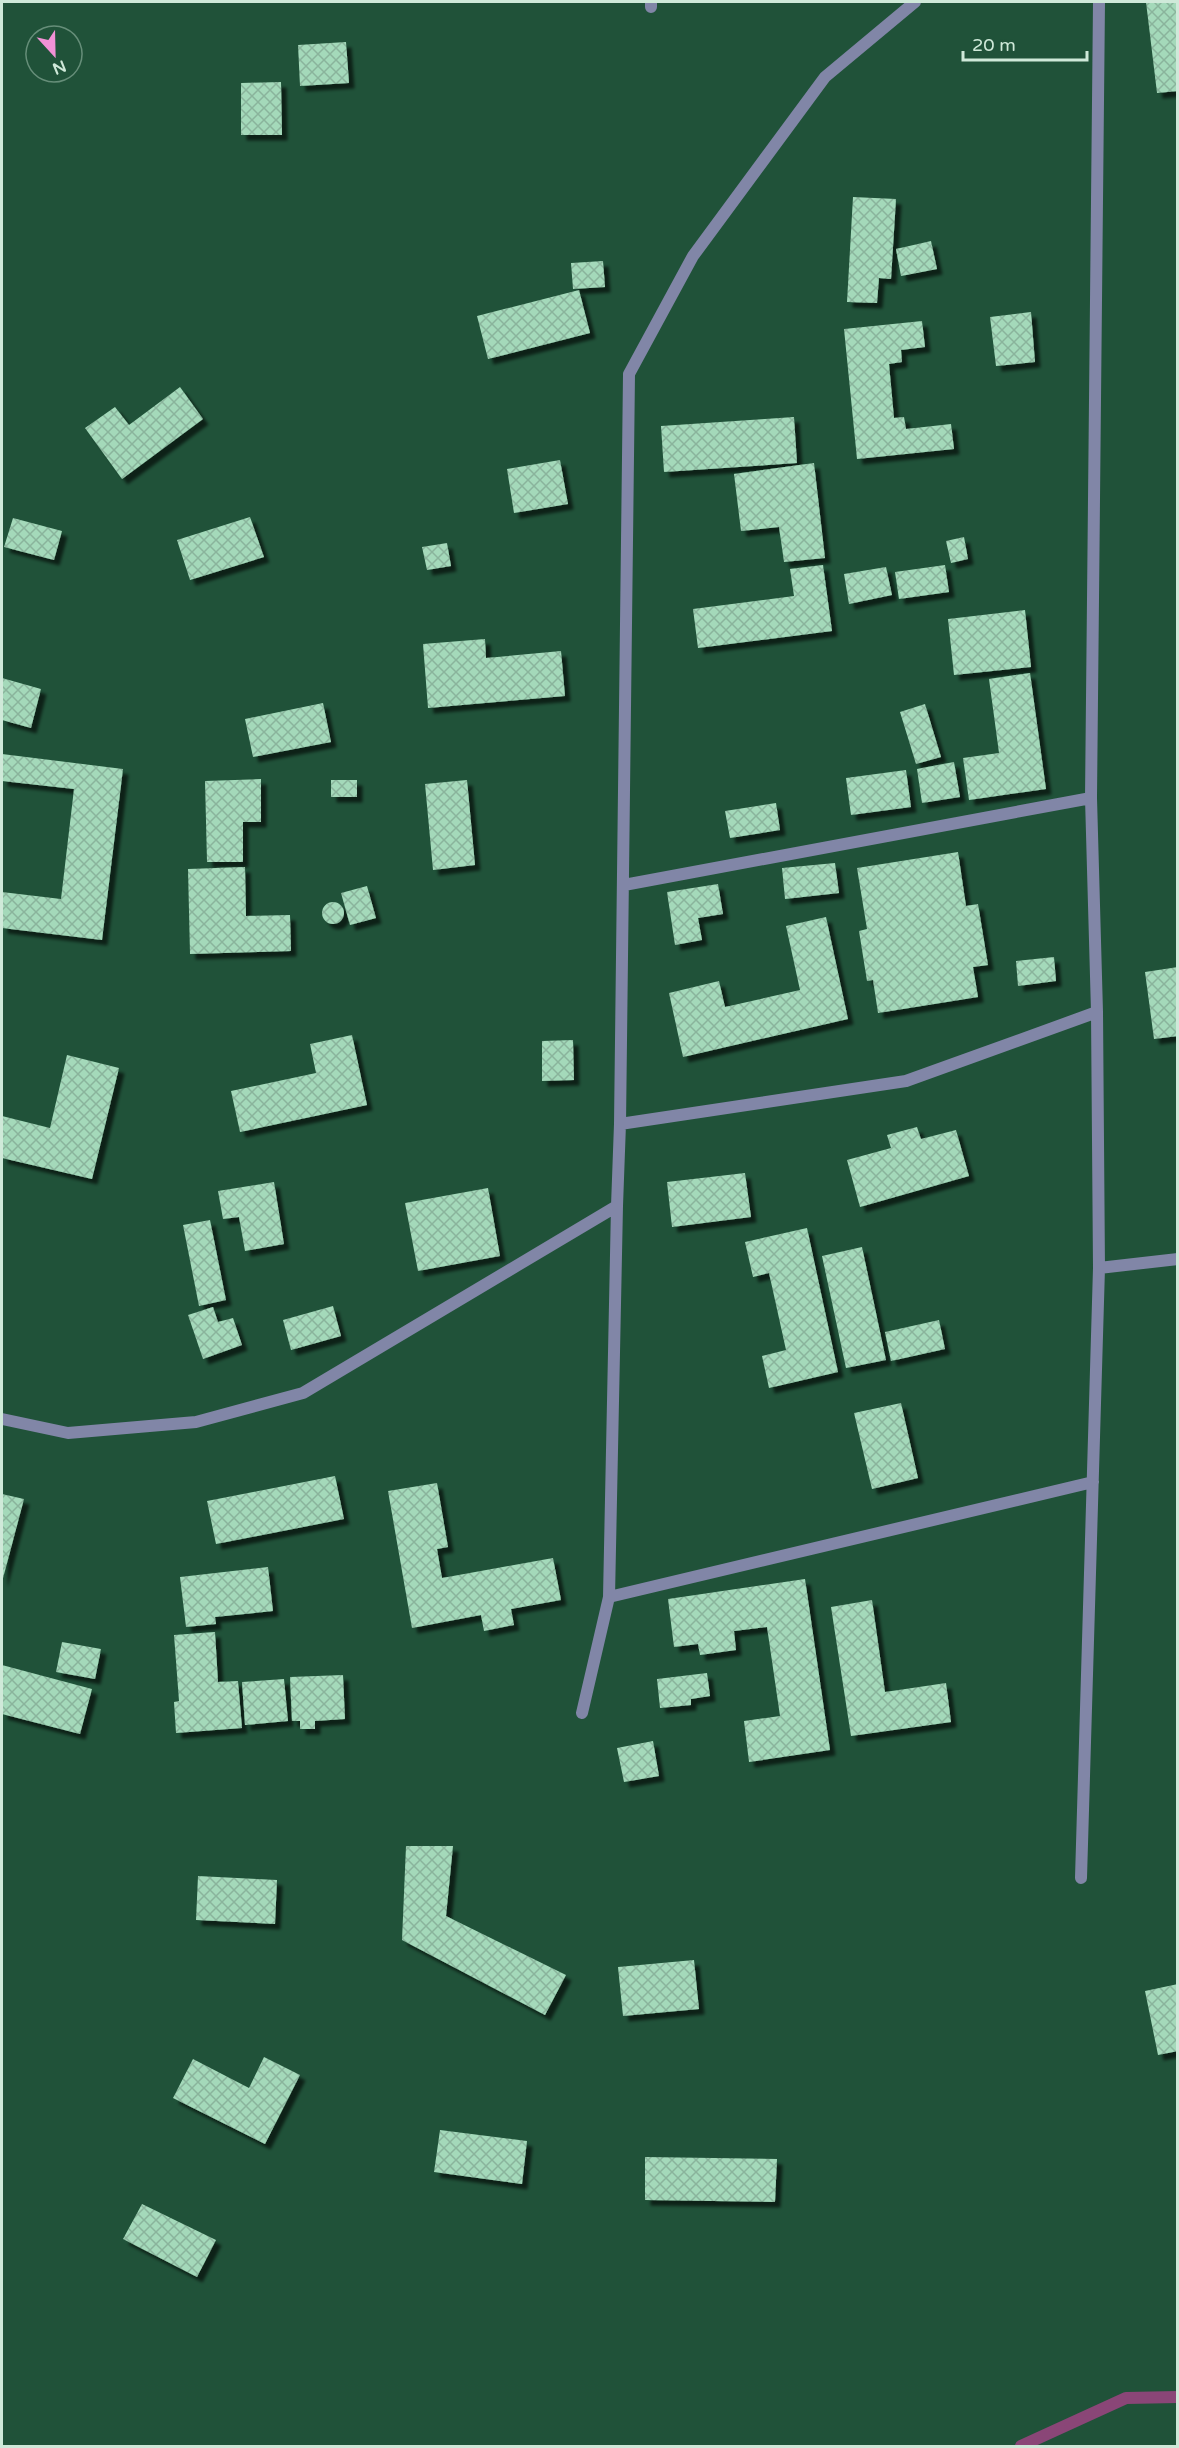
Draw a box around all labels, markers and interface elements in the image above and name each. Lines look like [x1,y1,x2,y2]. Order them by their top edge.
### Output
north arrow [24,24,84,84]
scale bar [963,24,1088,62]
text: 20 m [972,34,1016,56]
text: N [50,55,69,79]

